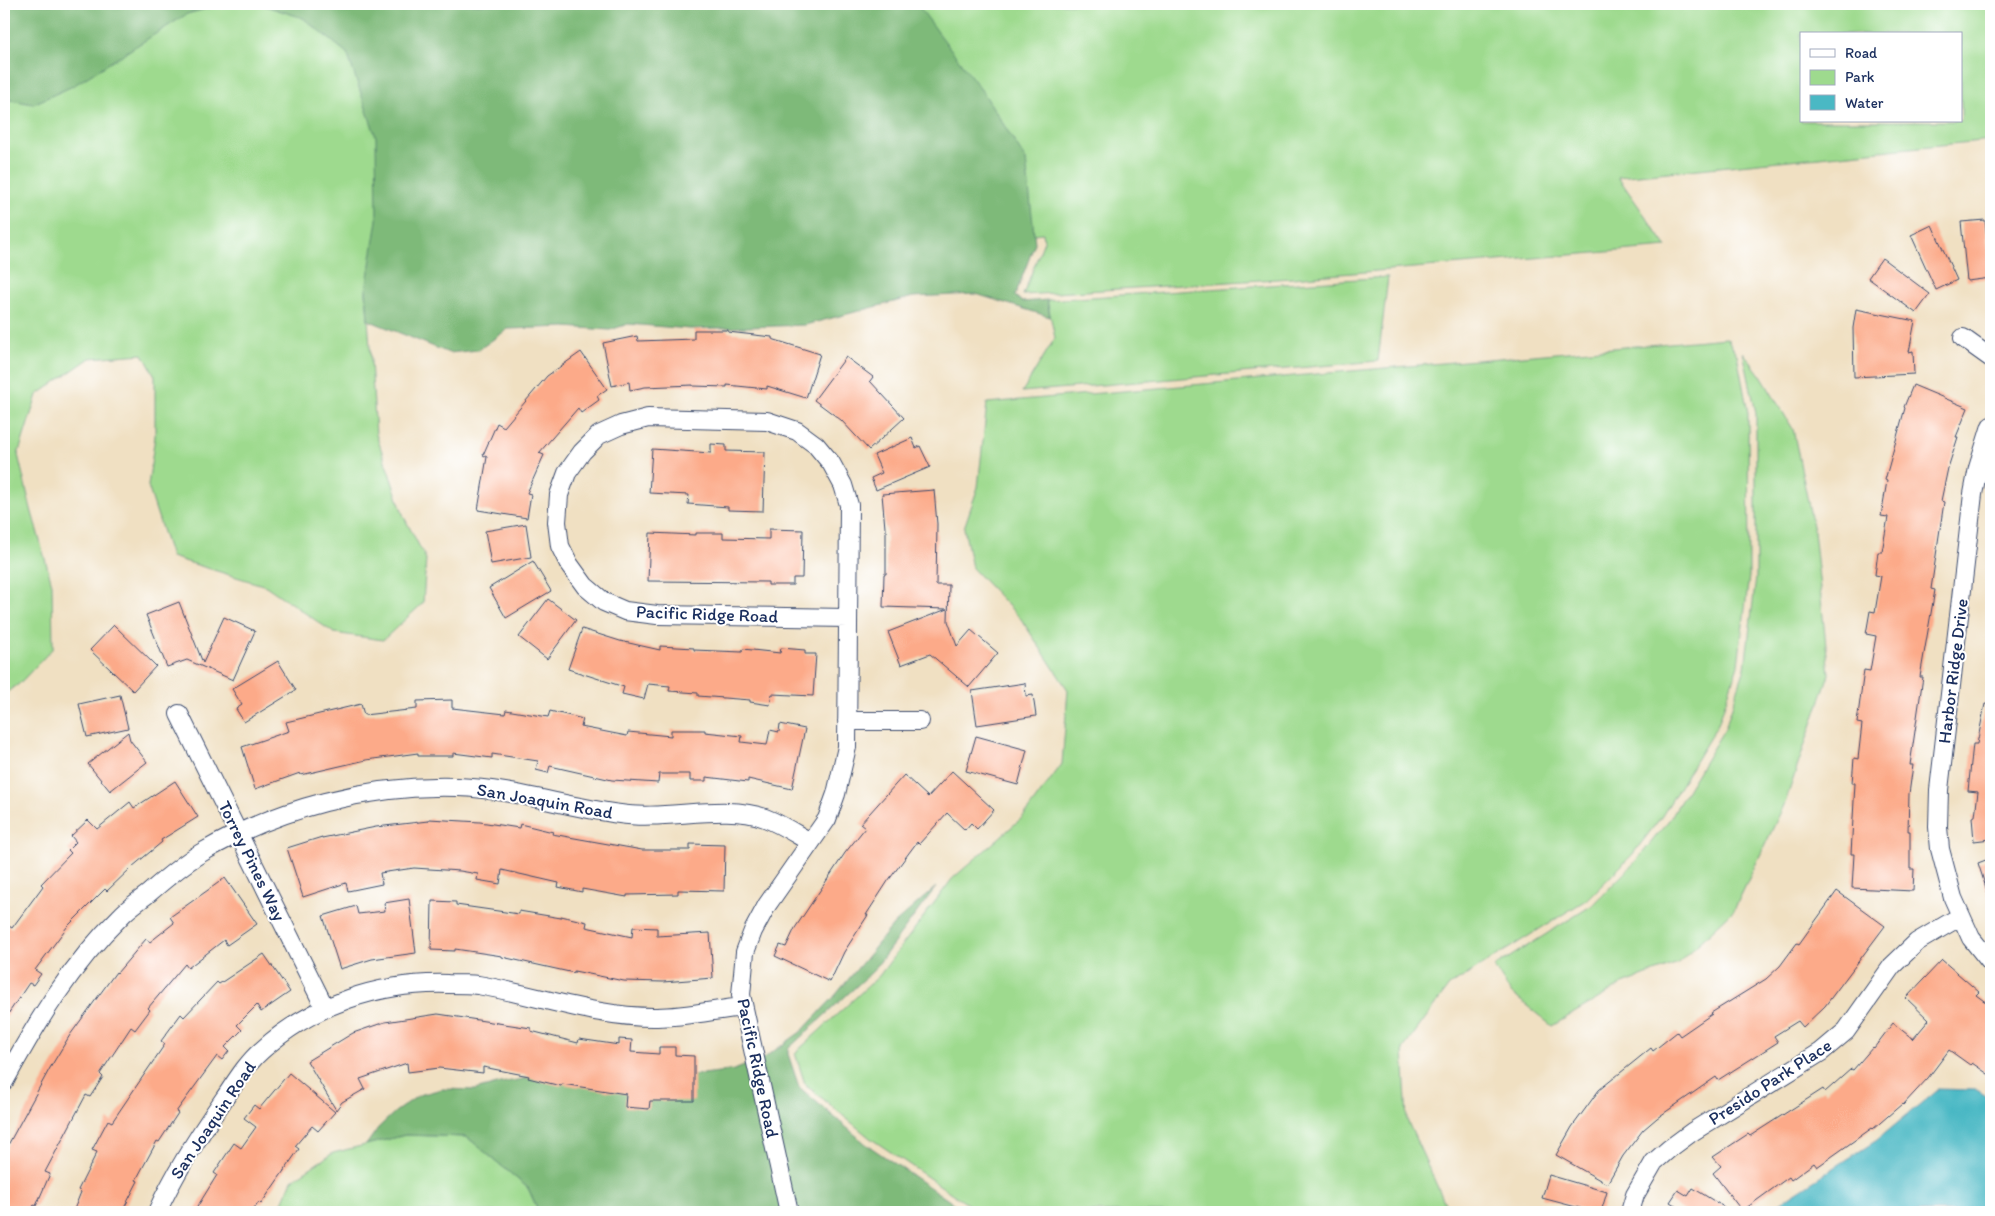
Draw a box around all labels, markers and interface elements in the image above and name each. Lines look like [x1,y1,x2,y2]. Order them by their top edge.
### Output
legend [1800,32,1962,122]
text: Road [1845,44,1878,62]
text: Park [1845,68,1875,86]
text: Water [1845,94,1884,112]
street label: Harbor Ridge Drive [1933,597,1973,745]
street label: Pacific Ridge Road [636,601,779,627]
street label: San Joaquin Road [475,778,615,824]
street label: Torrey Pines Way [213,797,291,925]
street label: Pacific Ridge Road [732,996,784,1140]
street label: Presido Park Place [1704,1034,1836,1130]
street label: San Joaquin Road [165,1057,261,1183]

